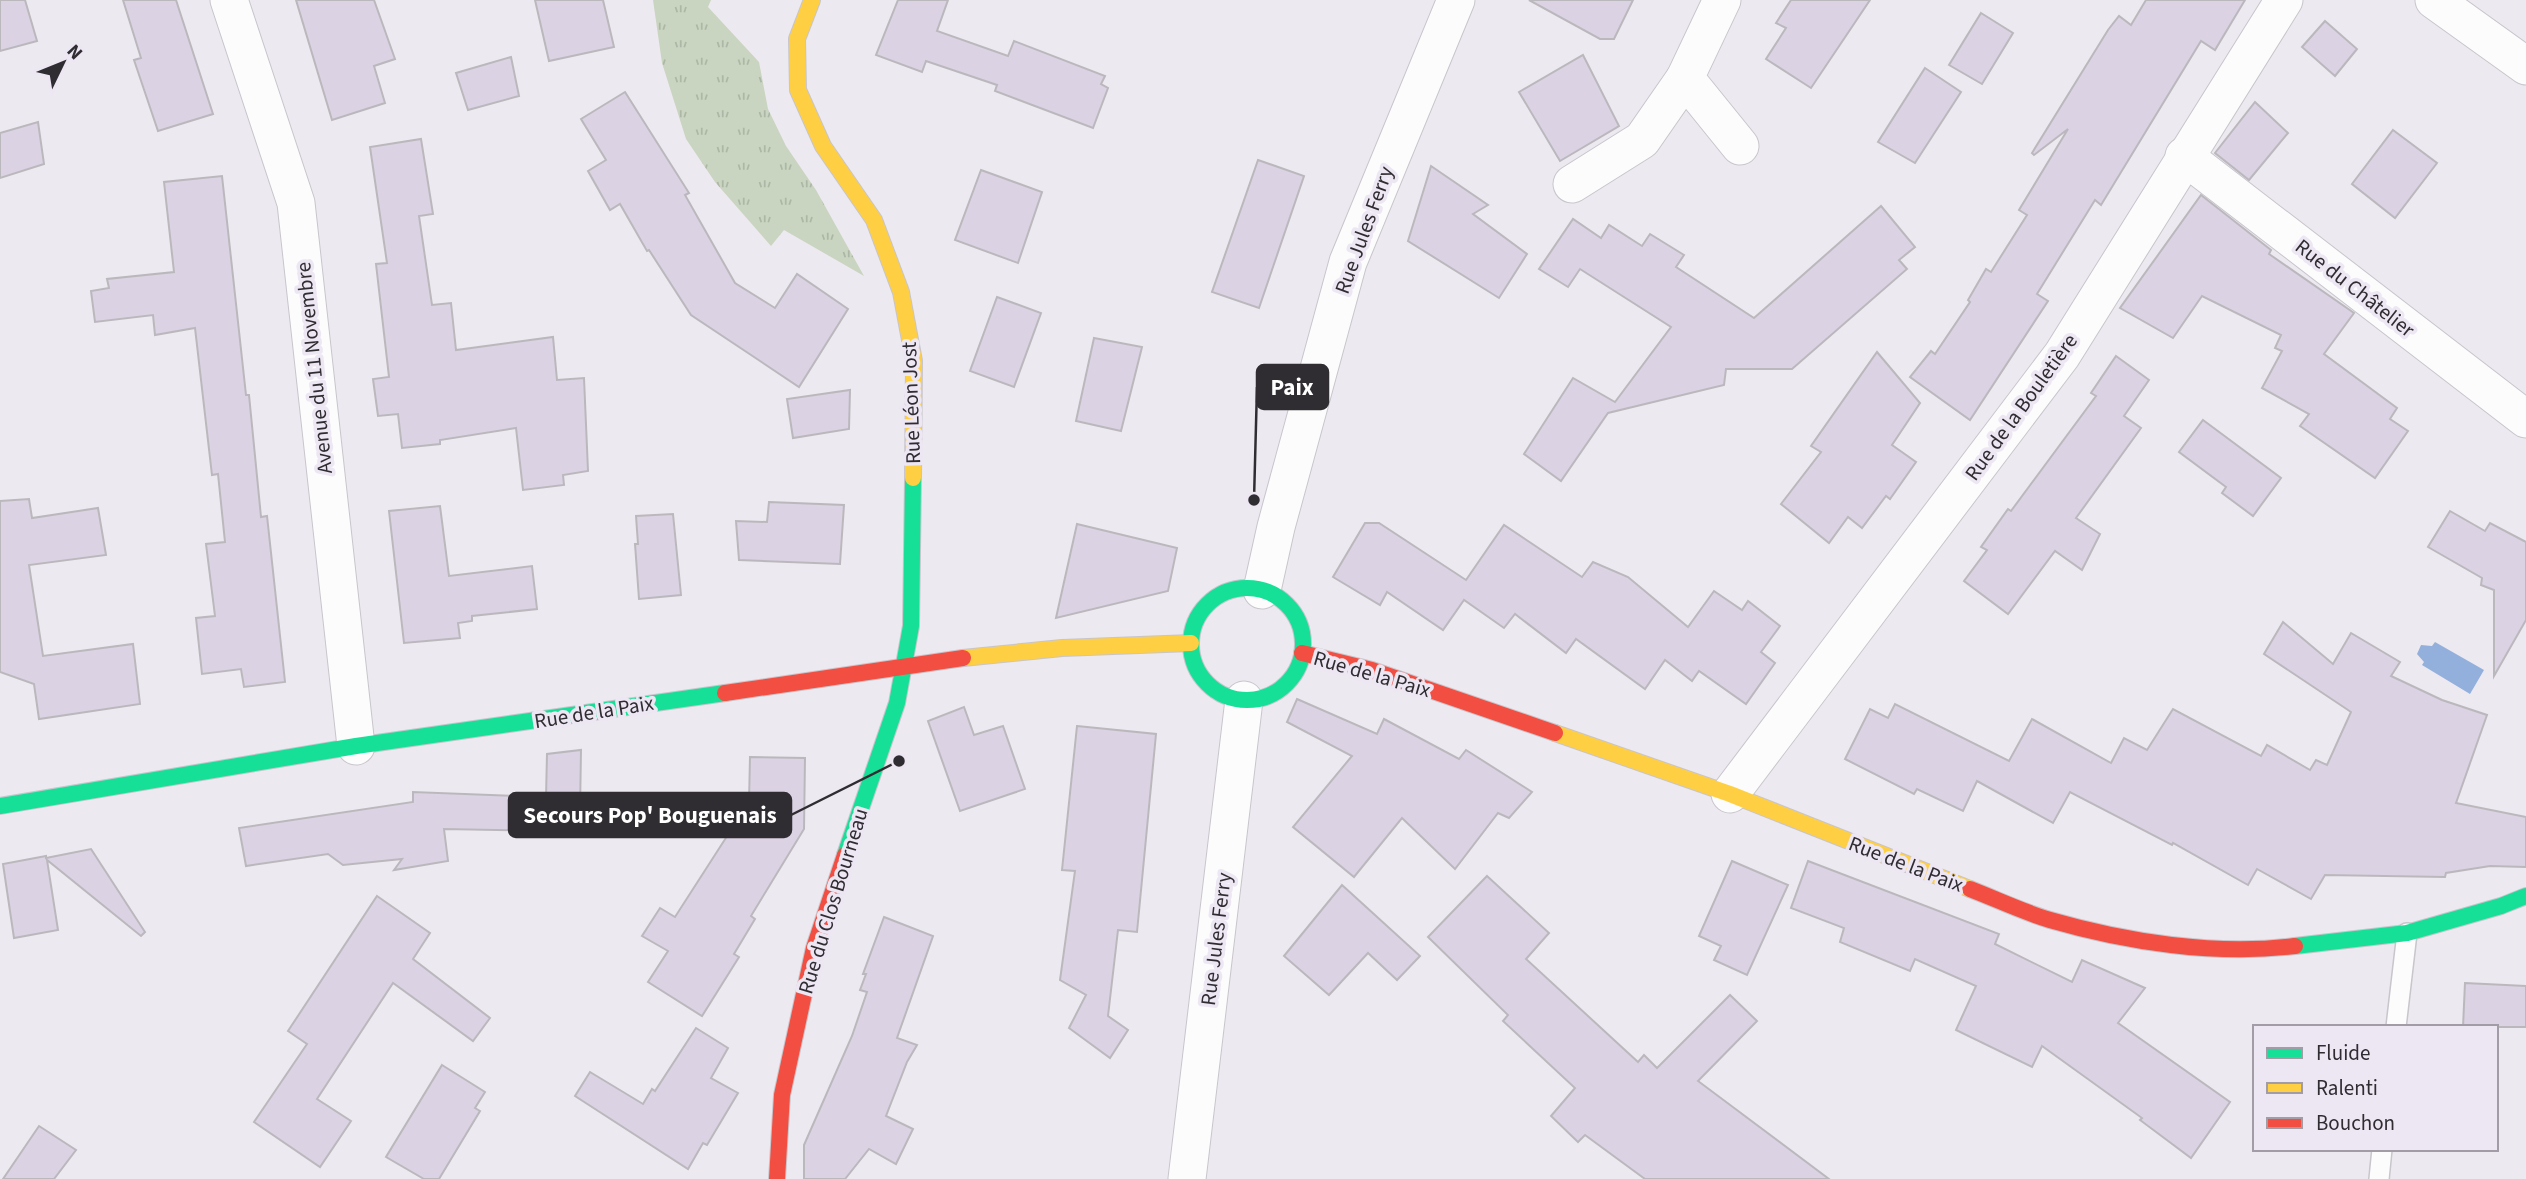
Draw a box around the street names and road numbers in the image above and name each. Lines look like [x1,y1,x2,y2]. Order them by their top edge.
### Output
street label: Rue Jules Ferry [1327,162,1401,298]
street label: Rue du Châtelier [2289,232,2422,345]
street label: Avenue du 11 Novembre [288,261,340,475]
street label: Rue de la Bouletière [1957,327,2085,487]
street label: Rue Léon Jost [894,341,928,465]
street label: Rue de la Paix [1310,643,1435,705]
street label: Rue de la Paix [532,688,656,736]
street label: Rue du Clos Bourneau [790,804,876,998]
street label: Rue de la Paix [1844,828,1968,900]
street label: Rue Jules Ferry [1193,871,1239,1007]

